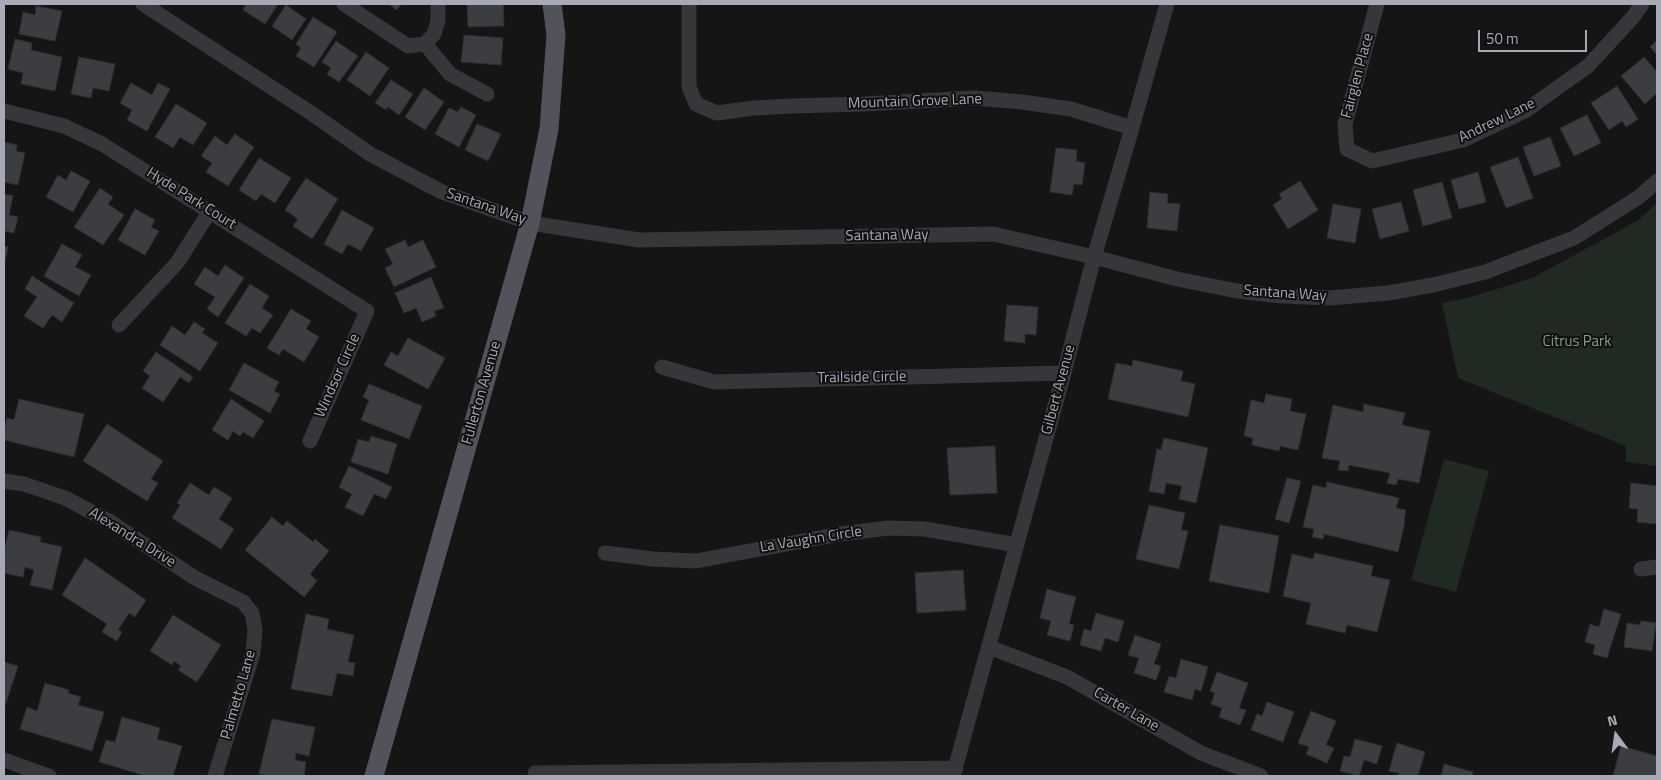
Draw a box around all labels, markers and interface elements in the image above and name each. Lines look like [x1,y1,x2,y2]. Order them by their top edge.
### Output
scale bar [1481,20,1590,52]
text: 50 m [1486,27,1519,50]
street label: Fairglen Place [1338,32,1378,120]
street label: Mountain Grove Lane [848,91,982,113]
street label: Andrew Lane [1456,95,1538,147]
street label: Hyde Park Court [143,164,239,234]
street label: Santana Way [444,185,528,229]
street label: Santana Way [845,226,929,246]
street label: Santana Way [1243,282,1327,306]
street label: Windsor Circle [311,331,365,421]
park label: Citrus Park [1543,333,1611,351]
street label: Fullerton Avenue [459,339,505,447]
street label: Gilbert Avenue [1038,343,1080,437]
street label: Trailside Circle [817,368,907,388]
street label: Alexandra Drive [85,504,179,572]
street label: La Vaughn Circle [759,523,863,557]
street label: Palmetto Lane [218,648,260,742]
street label: Carter Lane [1090,684,1162,736]
text: N [1605,709,1619,731]
north arrow [1591,710,1641,760]

